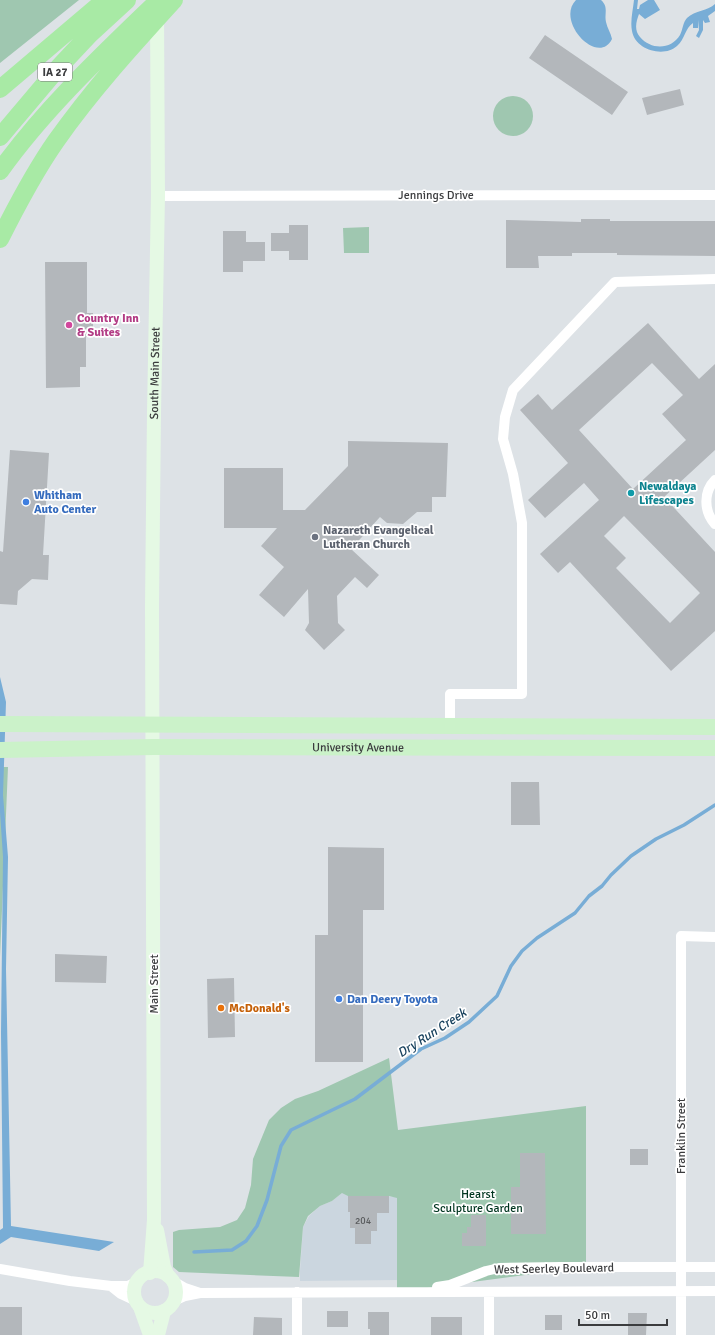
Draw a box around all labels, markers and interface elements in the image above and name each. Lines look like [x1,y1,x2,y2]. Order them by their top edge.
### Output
road number: IA 27 [38,63,72,81]
street label: Jennings Drive [398,188,474,203]
place label: Country Inn & Suites [77,311,139,340]
marker: Country Inn & Suites [64,320,74,330]
street label: South Main Street [146,327,163,419]
place label: Newaldaya Lifescapes [639,479,697,508]
place label: Whitham Auto Center [34,488,97,517]
marker: Newaldaya Lifescapes [626,488,636,498]
marker: Whitham Auto Center [21,497,31,507]
place label: Nazareth Evangelical Lutheran Church [323,523,434,552]
marker: Nazareth Evangelical Lutheran Church [310,532,320,542]
street label: University Avenue [312,740,404,755]
street label: Main Street [147,954,162,1014]
place label: Dan Deery Toyota [347,992,438,1007]
marker: Dan Deery Toyota [334,994,344,1004]
place label: McDonald's [229,1001,291,1016]
marker: McDonald's [216,1003,226,1013]
water label: Dry Run Creek [395,1004,471,1061]
street label: Franklin Street [674,1098,689,1174]
park label: Hearst Sculpture Garden [433,1187,523,1216]
house number: 204 [355,1215,372,1227]
street label: West Seerley Boulevard [494,1260,614,1278]
scale bar [579,1301,667,1327]
text: 50 m [585,1308,610,1323]

